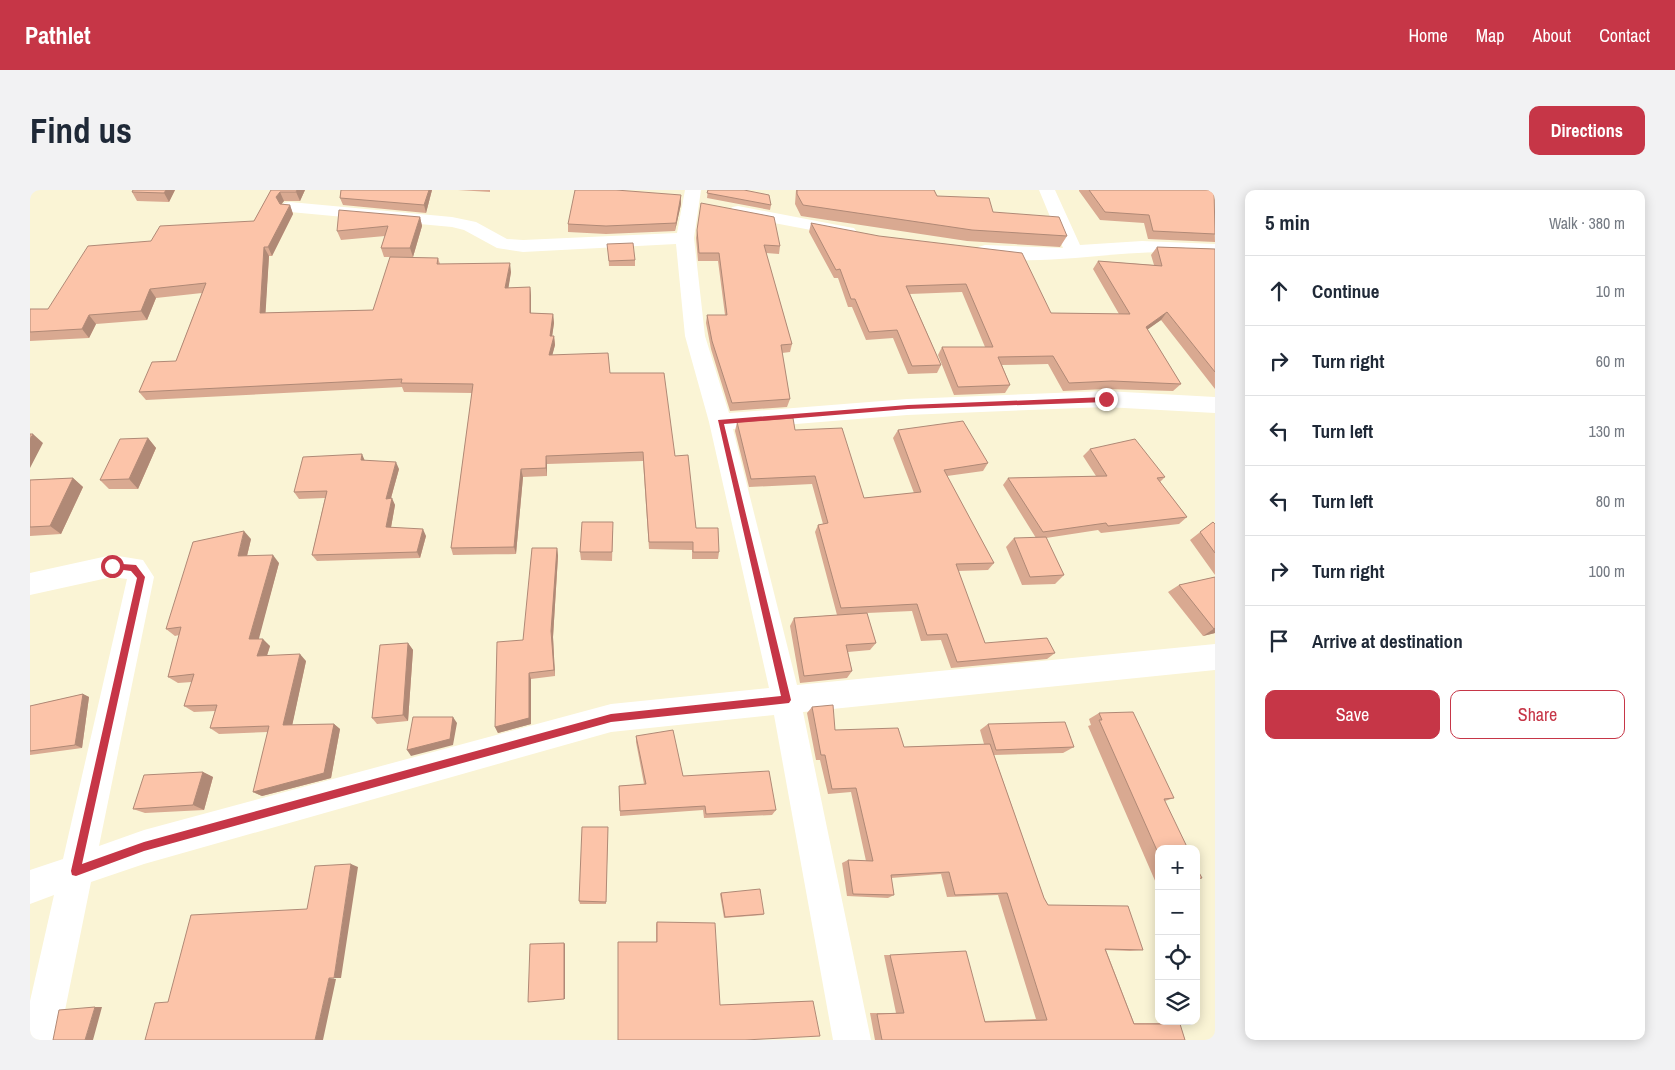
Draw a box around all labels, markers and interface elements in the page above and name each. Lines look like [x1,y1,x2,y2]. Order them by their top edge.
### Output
text: Pathlet [25,19,91,51]
text: Home [1408,23,1448,48]
text: Map [1476,23,1505,48]
text: About [1533,23,1571,48]
text: Contact [1599,23,1650,48]
button: Directions [1529,106,1645,155]
text: Find us [30,107,132,154]
text: 5 min [1265,208,1310,237]
text: Walk · 380 m [1549,212,1625,234]
icon: ahead [1265,277,1293,305]
text: Continue [1312,278,1380,304]
text: 10 m [1596,280,1625,302]
icon: right [1265,347,1293,375]
text: Turn right [1312,348,1384,374]
text: 60 m [1596,350,1625,372]
route end [1095,388,1118,411]
icon: left [1265,417,1293,445]
text: Turn left [1312,418,1373,444]
text: 130 m [1589,420,1625,442]
icon: left [1265,487,1293,515]
text: Turn left [1312,488,1373,514]
text: 80 m [1596,490,1625,512]
route start [101,555,124,578]
icon: right [1265,557,1293,585]
text: Turn right [1312,558,1384,584]
text: 100 m [1589,560,1625,582]
icon: arrive [1265,627,1293,655]
text: Arrive at destination [1312,628,1463,654]
button: Save [1265,690,1440,739]
button: Share [1450,690,1625,739]
map controls [1155,845,1200,1025]
button: + [1155,845,1200,890]
button: − [1155,890,1200,935]
button: locate [1155,935,1200,980]
button: layers [1155,980,1200,1025]

